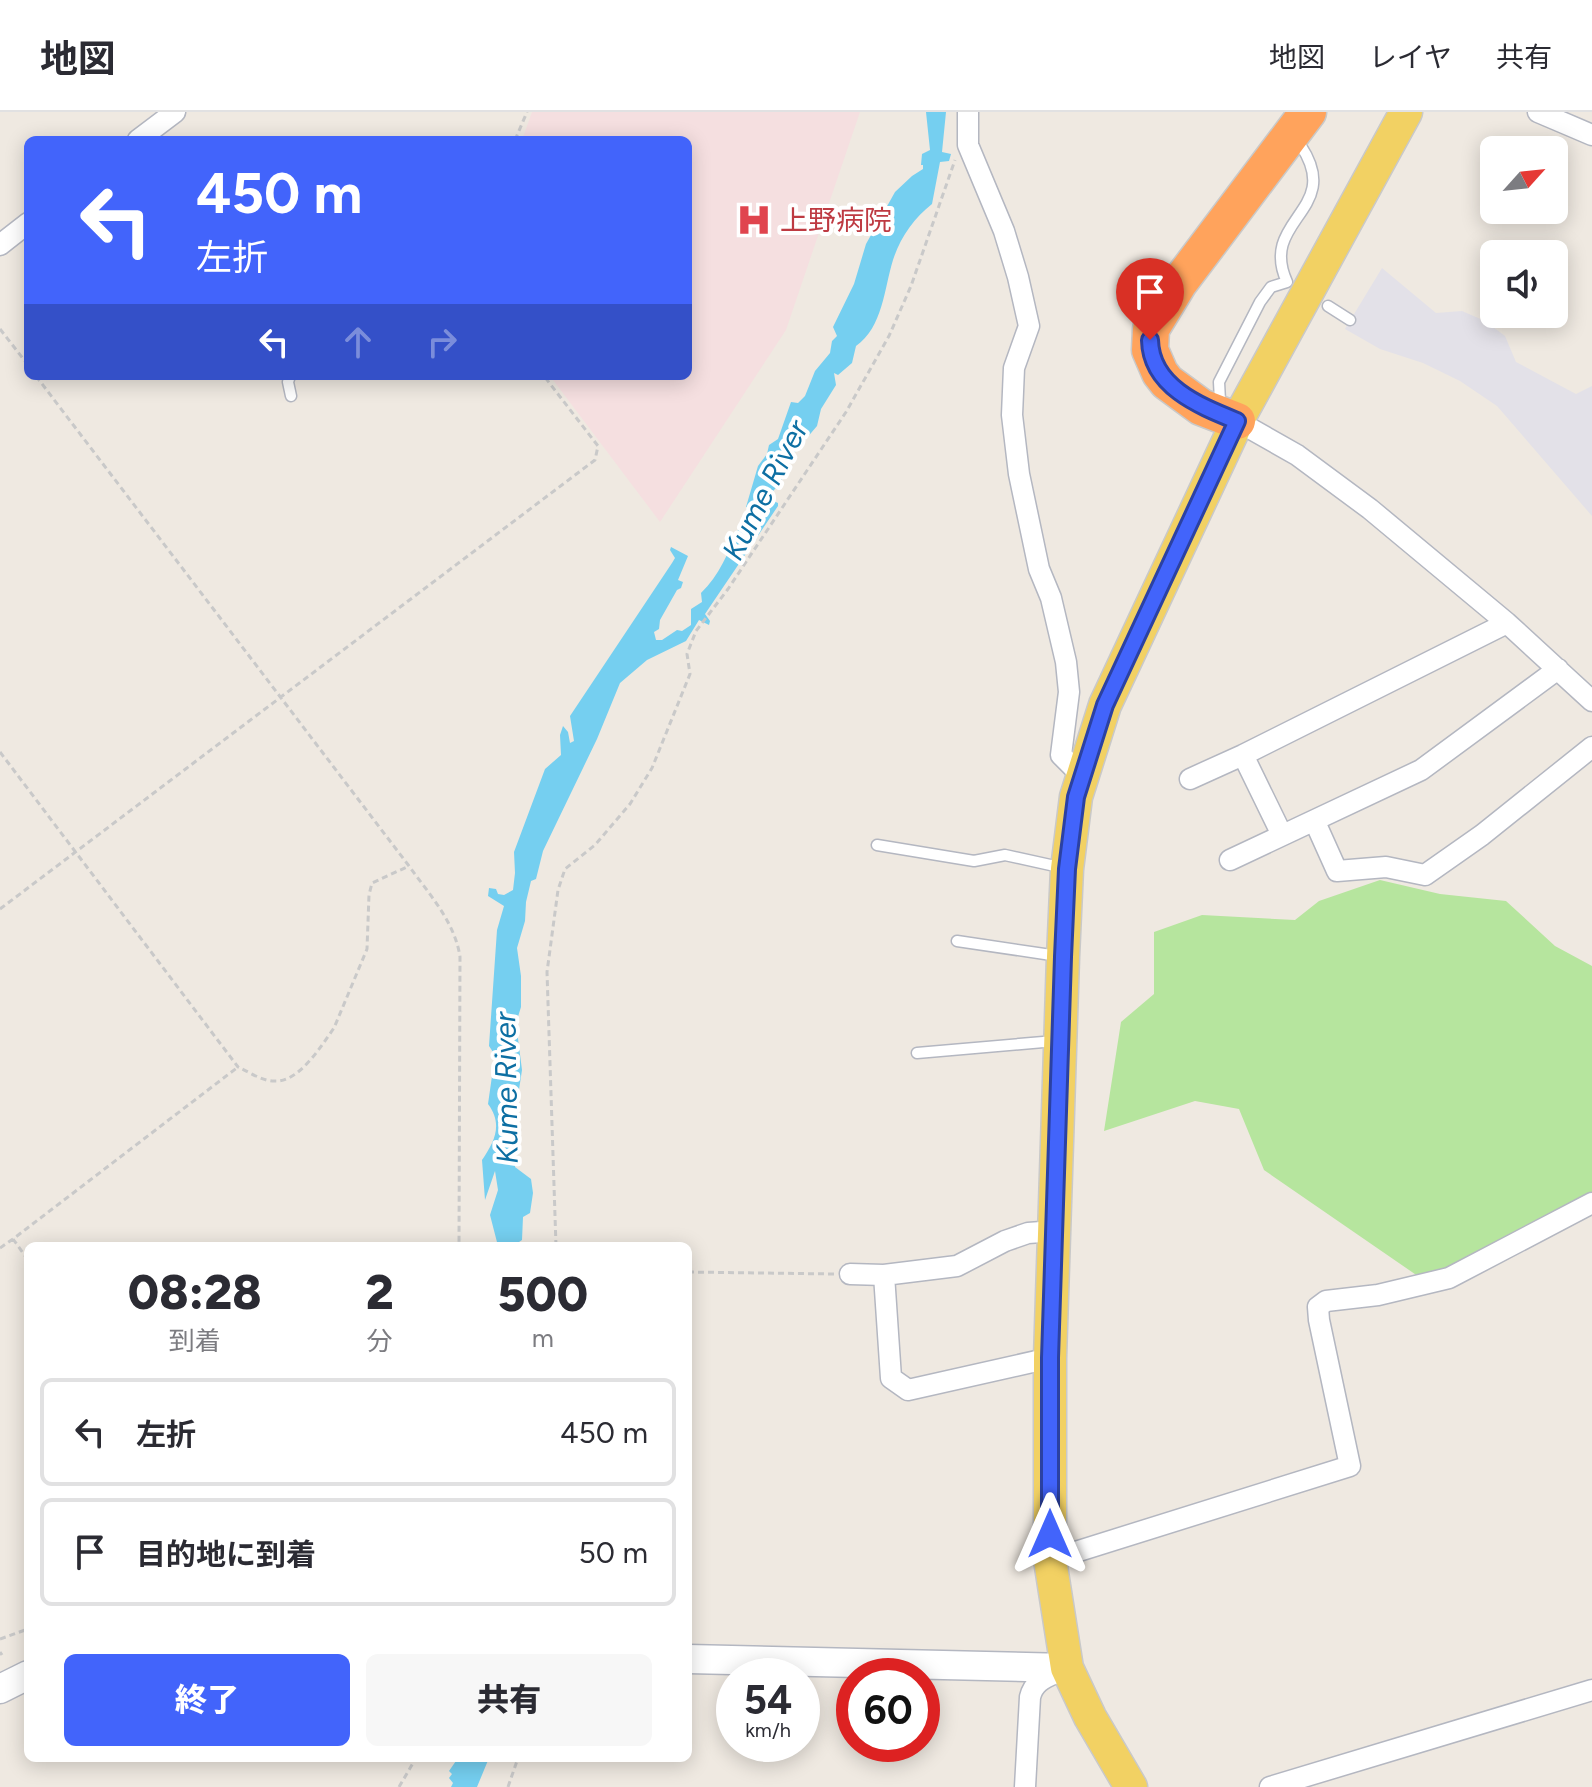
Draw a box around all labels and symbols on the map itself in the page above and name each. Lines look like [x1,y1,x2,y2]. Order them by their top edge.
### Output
north arrow [1480,136,1568,224]
hospital icon: 上野病院 [735,201,773,239]
place label: 上野病院 [780,203,892,237]
pin [1116,258,1184,340]
water label: Kume River [714,412,817,566]
water label: Kume River [486,1010,526,1164]
position arrow [1008,1492,1092,1576]
speed limit sign: 60 [836,1658,940,1762]

